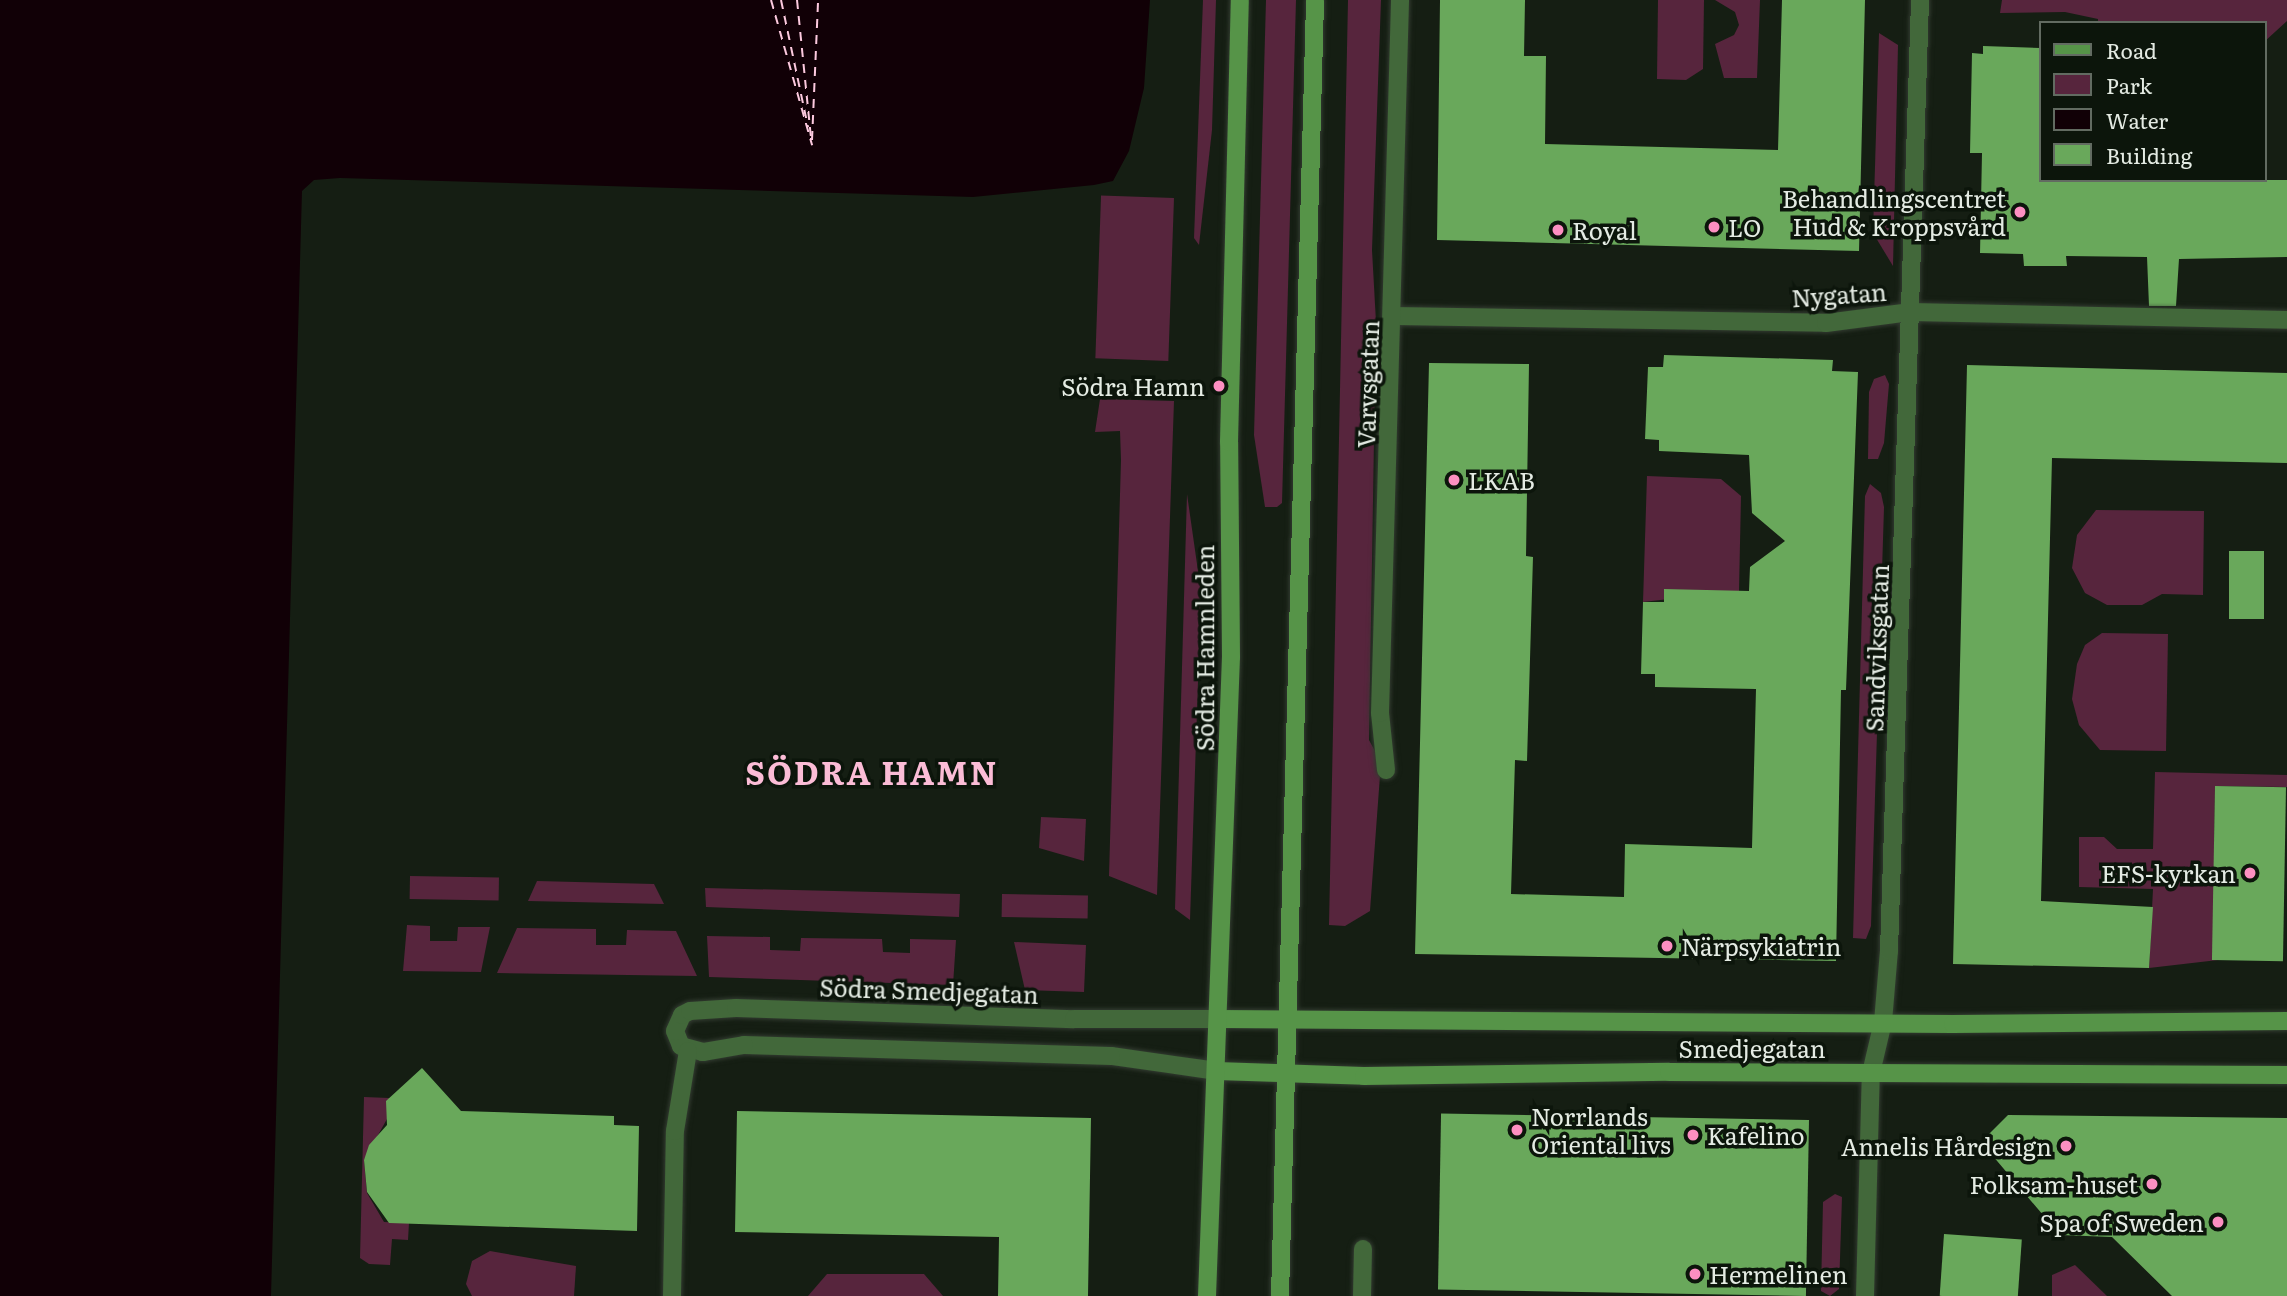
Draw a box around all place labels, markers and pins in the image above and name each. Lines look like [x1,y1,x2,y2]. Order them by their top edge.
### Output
place label: Behandlingscentret Hud & Kroppsvård [1782,184,2006,240]
marker: Behandlingscentret Hud & Kroppsvård [2012,204,2028,220]
place label: LO [1728,213,1761,241]
place label: Royal [1572,216,1637,244]
marker: LO [1706,219,1722,235]
marker: Royal [1550,222,1566,238]
place label: Södra Hamn [1061,372,1205,400]
marker: Södra Hamn [1211,378,1227,394]
place label: LKAB [1468,466,1535,494]
marker: LKAB [1446,472,1462,488]
place label: EFS-kyrkan [2101,859,2236,887]
marker: EFS-kyrkan [2242,865,2258,881]
place label: Närpsykiatrin [1681,932,1841,960]
marker: Närpsykiatrin [1659,938,1675,954]
place label: Norrlands Oriental livs [1531,1102,1671,1158]
place label: Kafelino [1707,1121,1805,1149]
marker: Norrlands Oriental livs [1509,1122,1525,1138]
marker: Kafelino [1685,1127,1701,1143]
place label: Annelis Hårdesign [1841,1132,2052,1160]
marker: Annelis Hårdesign [2058,1138,2074,1154]
place label: Folksam-huset [1969,1170,2138,1198]
marker: Folksam-huset [2144,1176,2160,1192]
place label: Spa of Sweden [2040,1208,2204,1236]
marker: Spa of Sweden [2210,1214,2226,1230]
place label: Hermelinen [1709,1260,1848,1288]
marker: Hermelinen [1687,1266,1703,1282]

